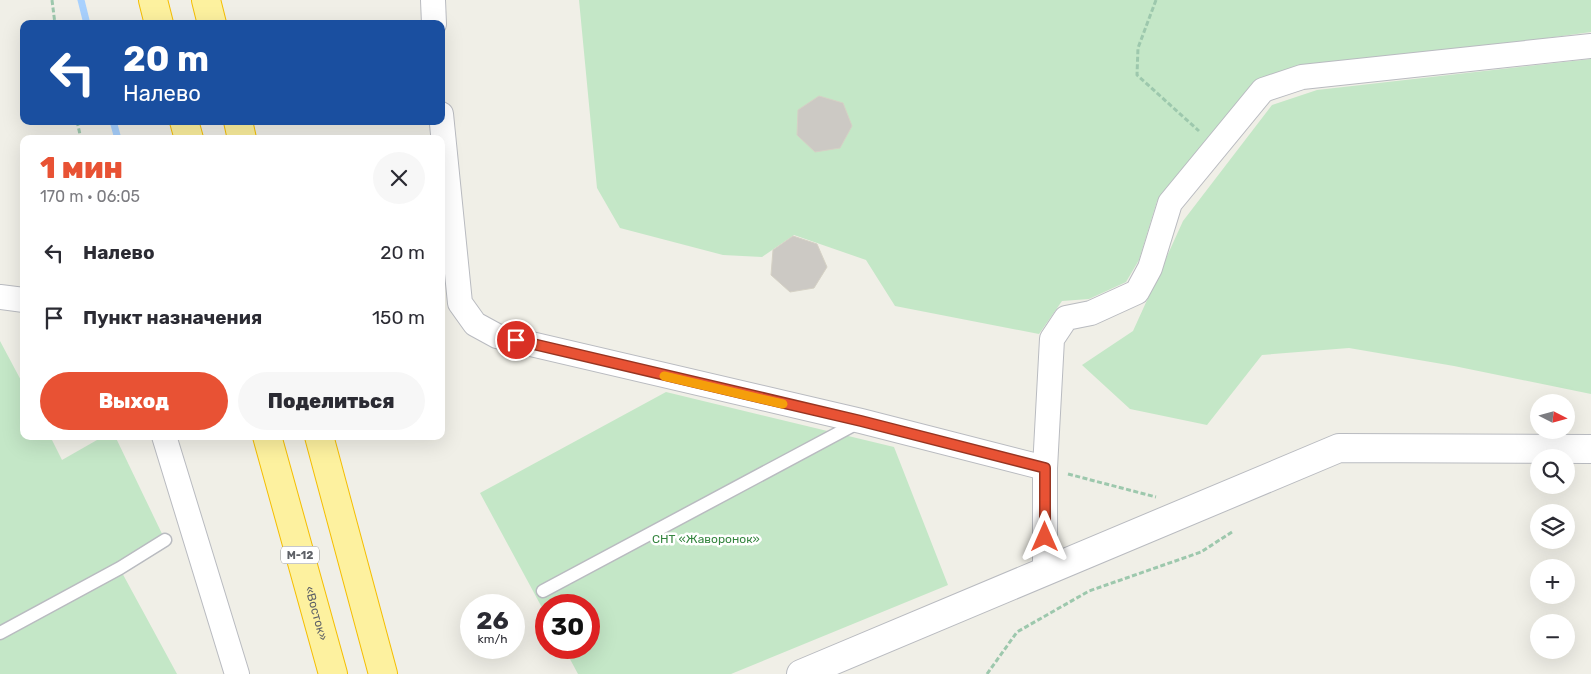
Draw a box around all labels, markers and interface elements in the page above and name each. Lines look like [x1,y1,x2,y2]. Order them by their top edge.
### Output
text: 20 m [123,38,209,80]
icon: left [40,40,105,105]
text: Налево [123,80,201,107]
text: 1 мин [40,150,123,186]
button: close [373,152,425,204]
text: 170 m · 06:05 [40,187,140,206]
icon: left [40,239,68,267]
text: Налево [83,241,155,264]
text: 20 m [380,241,425,264]
icon: arrive [40,304,68,332]
text: Пункт назначения [83,306,262,329]
text: 150 m [372,306,425,329]
pin [495,319,537,361]
icon: arrive [502,326,530,354]
button: Выход [40,372,228,430]
button: Поделиться [238,372,425,430]
north arrow [1530,394,1575,439]
map controls [1530,394,1575,659]
button: search [1530,449,1575,494]
button: layers [1530,504,1575,549]
position arrow [1018,510,1070,562]
park label: СНТ «Жаворонок» [652,532,760,546]
road number: М-12 [281,546,319,564]
button: + [1530,559,1575,604]
street label: «Восток» [302,585,330,642]
speed limit sign: 30 [535,594,600,659]
text: 26 [476,606,509,635]
button: − [1530,614,1575,659]
text: km/h [478,632,507,646]

